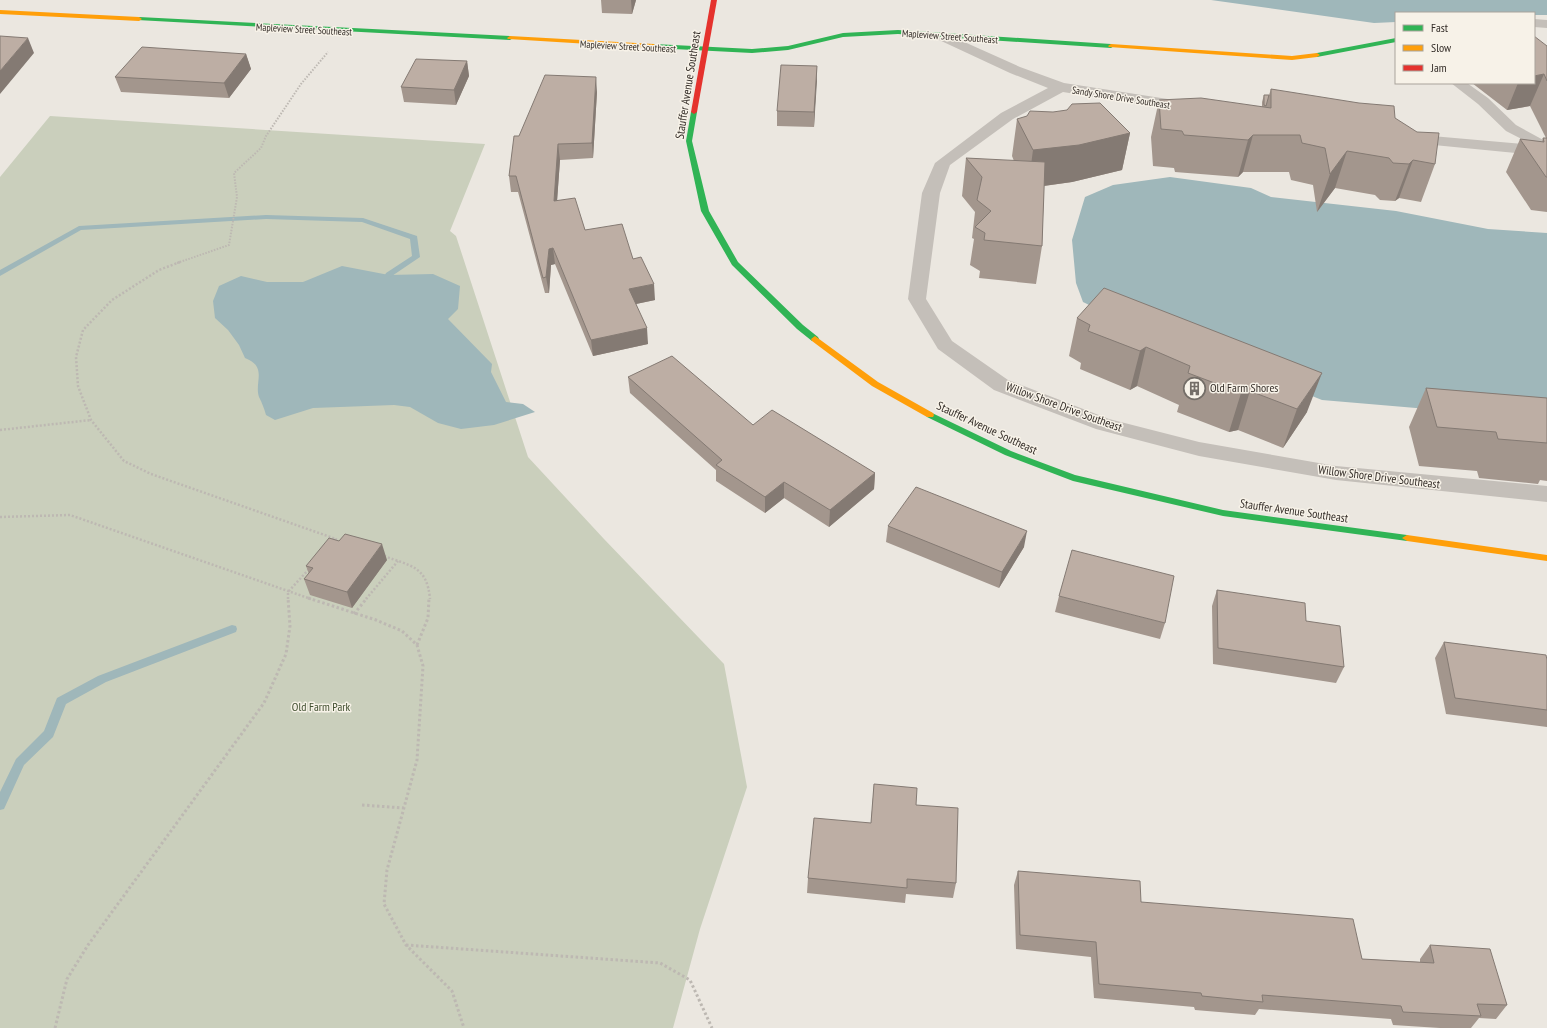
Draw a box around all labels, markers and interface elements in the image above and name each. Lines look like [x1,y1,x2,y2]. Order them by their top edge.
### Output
legend [1395,12,1535,84]
street label: Mapleview Street Southeast [256,20,353,39]
text: Fast [1431,20,1449,35]
street label: Mapleview Street Southeast [902,27,999,46]
street label: Stauffer Avenue Southeast [672,29,704,140]
street label: Mapleview Street Southeast [580,37,677,56]
text: Slow [1431,40,1452,55]
text: Jam [1430,60,1447,75]
street label: Sandy Shore Drive Southeast [1071,83,1171,112]
building icon: Old Farm Shores [1182,375,1208,401]
street label: Willow Shore Drive Southeast [1004,378,1125,435]
place label: Old Farm Shores [1210,380,1278,395]
street label: Stauffer Avenue Southeast [935,398,1040,458]
street label: Willow Shore Drive Southeast [1317,462,1442,492]
street label: Stauffer Avenue Southeast [1239,495,1350,526]
park label: Old Farm Park [292,699,351,714]

